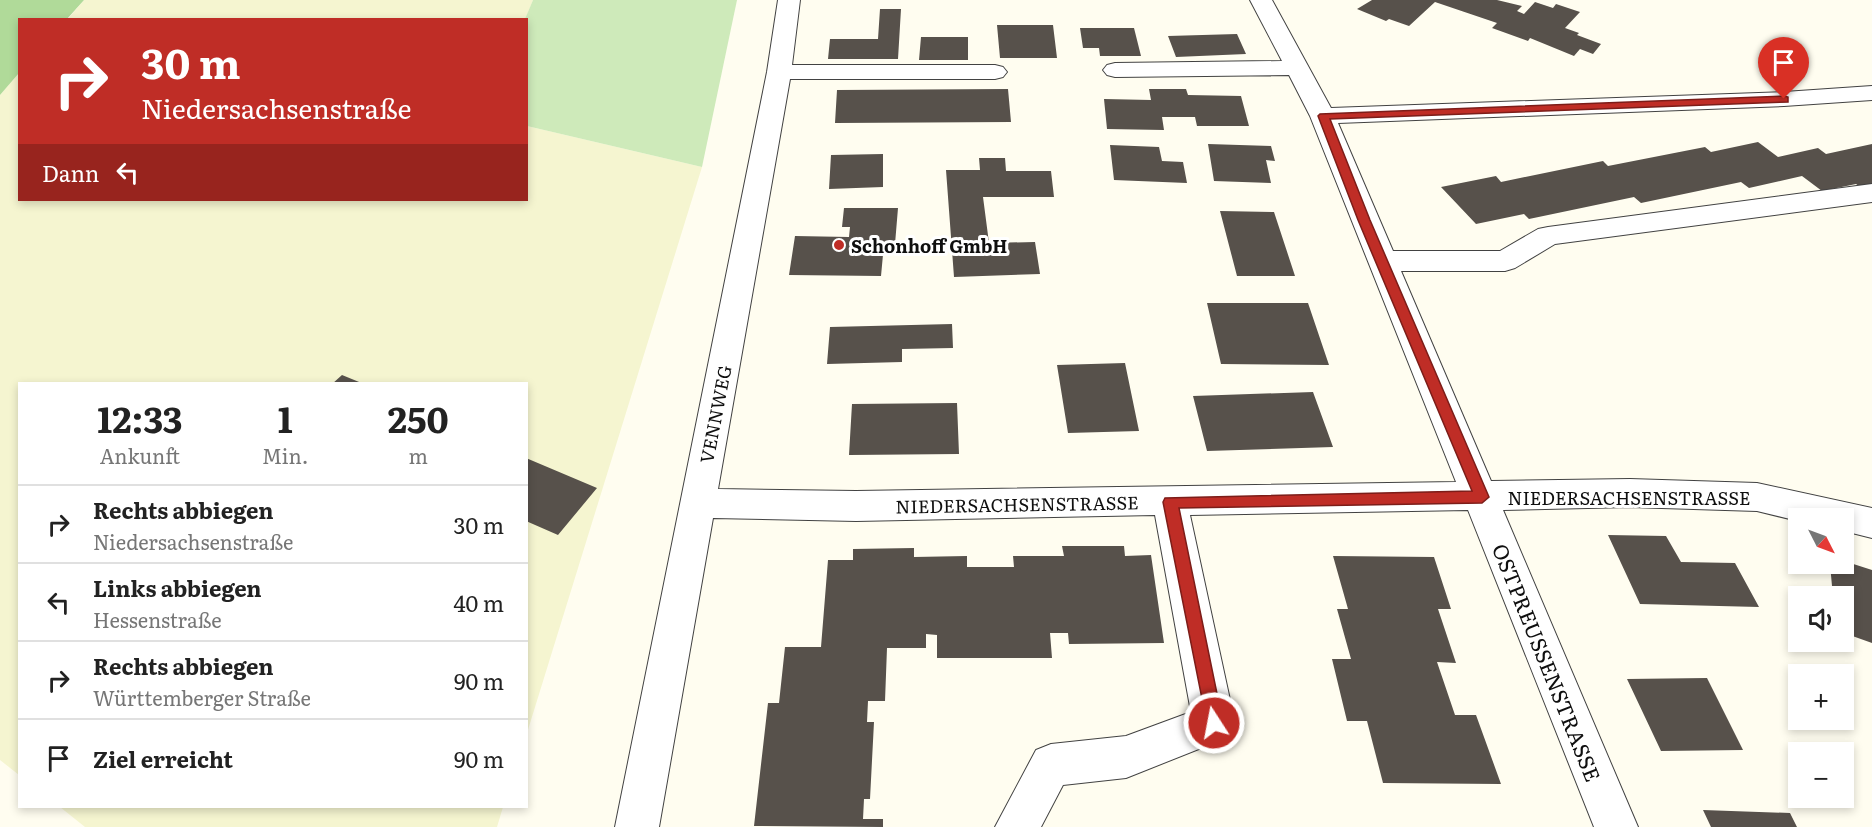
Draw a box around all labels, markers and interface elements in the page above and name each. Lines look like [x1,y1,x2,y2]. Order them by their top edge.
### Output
text: 30 m [141,30,241,92]
pin [1758,37,1809,99]
icon: right [42,42,120,120]
icon: arrive [1767,46,1800,79]
text: Niedersachsenstraße [141,87,411,127]
text: Dann [42,156,99,189]
icon: left [111,156,144,189]
place label: Schonhoff GmbH [851,232,1007,259]
marker: Schonhoff GmbH [832,238,846,252]
street label: VENNWEG [692,363,738,465]
text: 12:33 [97,391,183,444]
text: 1 [278,391,293,444]
text: 250 [388,391,449,444]
text: Ankunft [100,440,180,470]
text: Min. [262,440,308,470]
text: m [408,440,428,470]
street label: NIEDERSACHSENSTRASSE [1507,484,1751,511]
street label: NIEDERSACHSENSTRASSE [895,488,1139,520]
text: Rechts abbiegen [93,493,273,526]
icon: right [42,508,75,541]
text: 30 m [454,508,504,541]
north arrow [1788,508,1854,574]
map controls [1788,508,1854,808]
text: Niedersachsenstraße [93,526,293,556]
street label: OSTPREUSSENSTRASSE [1486,538,1610,786]
text: Links abbiegen [93,571,262,604]
icon: left [42,586,75,619]
text: 40 m [453,586,504,619]
button: sound [1788,586,1854,652]
text: Hessenstraße [93,604,222,634]
text: Rechts abbiegen [93,649,273,682]
icon: right [42,664,75,697]
text: 90 m [454,664,504,697]
button: + [1788,664,1854,730]
text: Württemberger Straße [93,682,311,712]
position arrow [1182,691,1246,755]
icon: arrive [42,742,75,775]
text: Ziel erreicht [93,742,233,775]
text: 90 m [454,742,504,775]
button: − [1788,742,1854,808]

